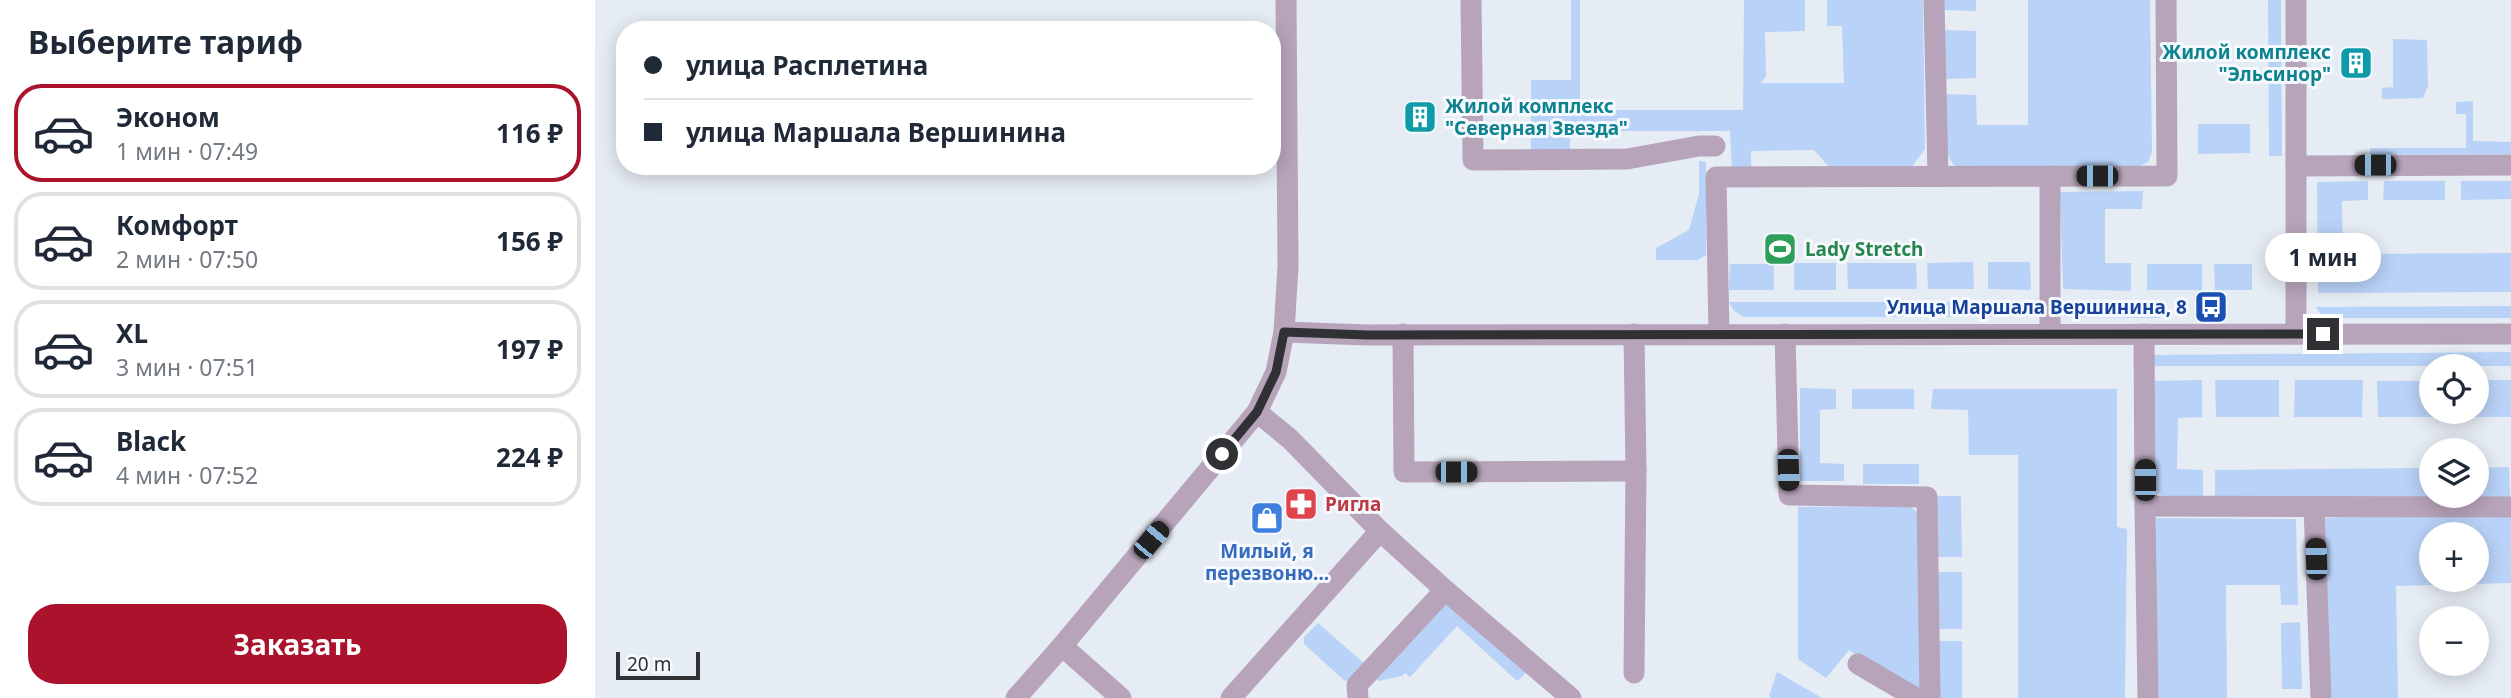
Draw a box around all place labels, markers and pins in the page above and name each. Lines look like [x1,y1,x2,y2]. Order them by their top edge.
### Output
place label: Жилой комплекс "Эльсинор" [2162,39,2331,87]
building icon: Жилой комплекс "Эльсинор" [2337,44,2375,82]
place label: Жилой комплекс "Северная Звезда" [1445,93,1628,141]
building icon: Жилой комплекс "Северная Звезда" [1401,98,1439,136]
sports icon: Lady Stretch [1761,230,1799,268]
place label: Lady Stretch [1805,236,1923,262]
bus stop icon: Улица Маршала Вершинина, 8 [2192,288,2230,326]
place label: Улица Маршала Вершинина, 8 [1887,294,2187,320]
pharmacy icon: Ригла [1282,485,1320,523]
place label: Ригла [1325,491,1381,517]
shop icon: Милый, я перезвоню... [1248,499,1286,537]
place label: Милый, я перезвоню... [1205,538,1329,586]

